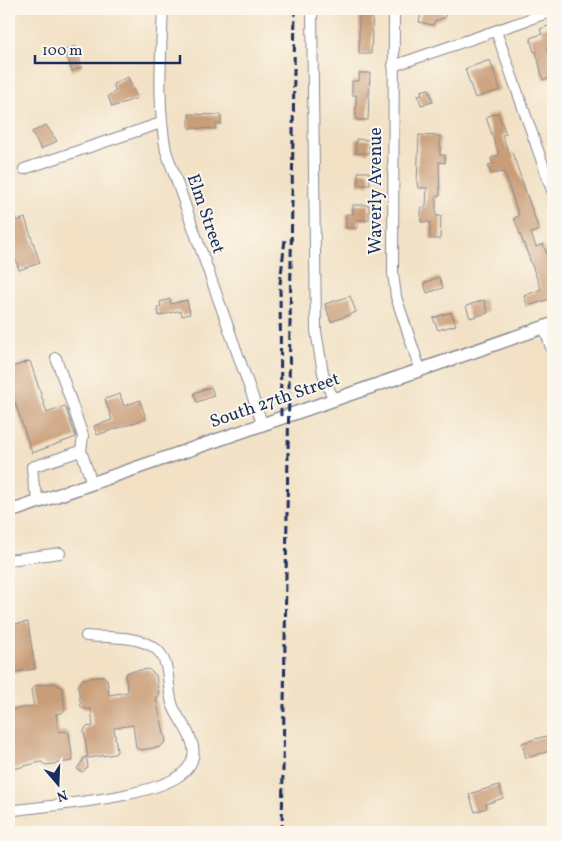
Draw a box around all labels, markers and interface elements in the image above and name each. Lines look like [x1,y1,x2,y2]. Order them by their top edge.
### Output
scale bar [35,32,180,64]
text: 100 m [42,41,82,62]
street label: Waverly Avenue [364,127,389,255]
street label: Elm Street [180,171,230,257]
street label: South 27th Street [207,367,343,435]
north arrow [32,758,82,808]
text: N [54,784,70,806]

